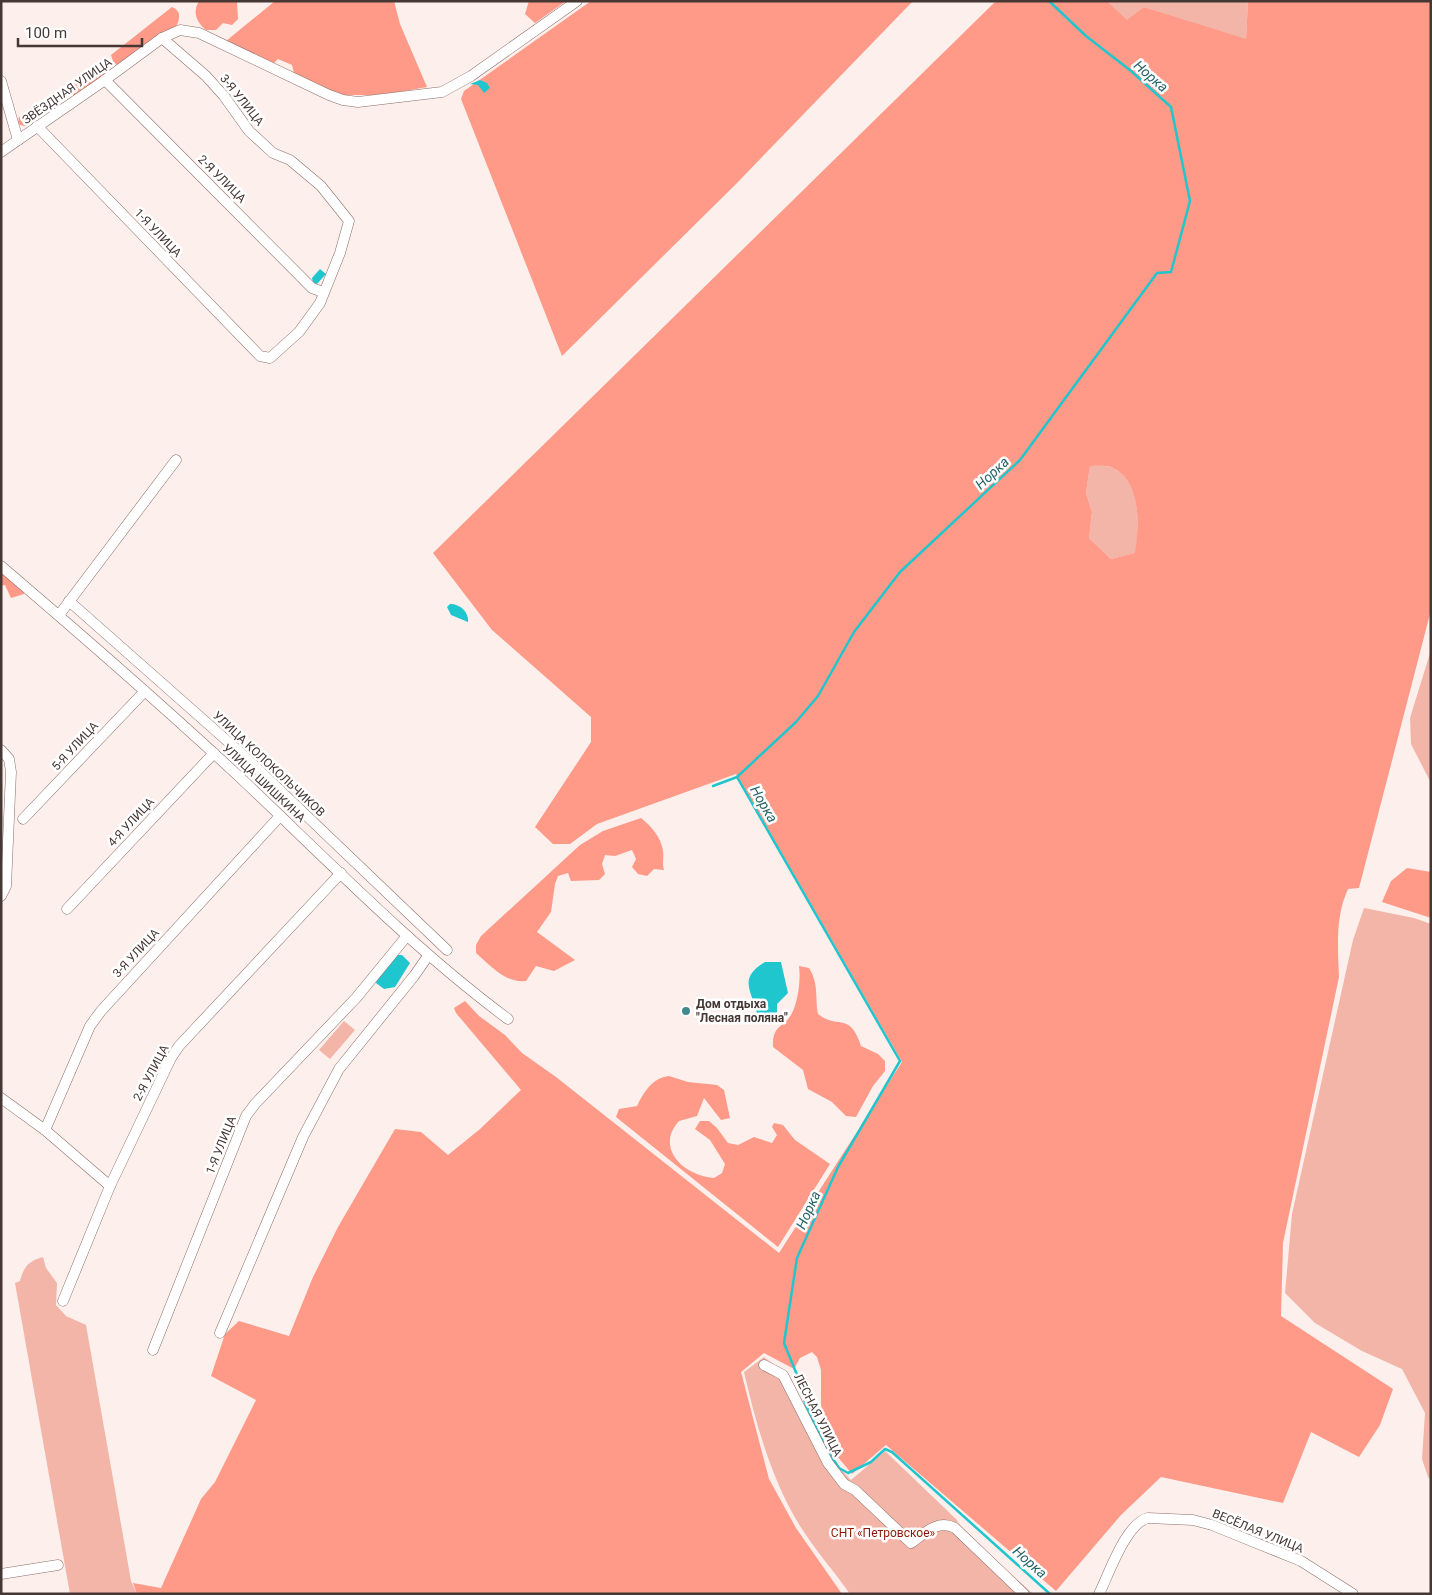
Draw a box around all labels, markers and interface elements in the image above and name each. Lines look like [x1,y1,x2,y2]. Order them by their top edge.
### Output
scale bar [18,15,141,47]
text: 100 m [25,24,67,42]
street label: ЗВЁЗДНАЯ УЛИЦА [19,54,114,127]
water label: Норка [1131,57,1171,95]
street label: 3-Я УЛИЦА [217,72,267,128]
street label: 2-Я УЛИЦА [195,152,249,206]
street label: 1-Я УЛИЦА [132,206,185,260]
water label: Норка [972,454,1012,492]
street label: УЛИЦА КОЛОКОЛЬЧИКОВ [210,708,328,820]
street label: 5-Я УЛИЦА [49,719,101,773]
street label: УЛИЦА ШИШКИНА [220,741,308,825]
water label: Норка [747,783,781,825]
street label: 4-Я УЛИЦА [105,795,157,849]
street label: 3-Я УЛИЦА [110,926,162,980]
place label: Дом отдыха "Лесная поляна" [696,997,788,1025]
marker: Дом отдыха "Лесная поляна" [680,1005,692,1017]
street label: 2-Я УЛИЦА [130,1042,172,1104]
street label: 1-Я УЛИЦА [203,1114,239,1176]
water label: Норка [793,1189,823,1231]
street label: ЛЕСНАЯ УЛИЦА [791,1371,845,1459]
street label: ВЕСЁЛАЯ УЛИЦА [1210,1505,1306,1556]
park label: СНТ «Петровское» [831,1526,936,1540]
water label: Норка [1010,1543,1050,1581]

